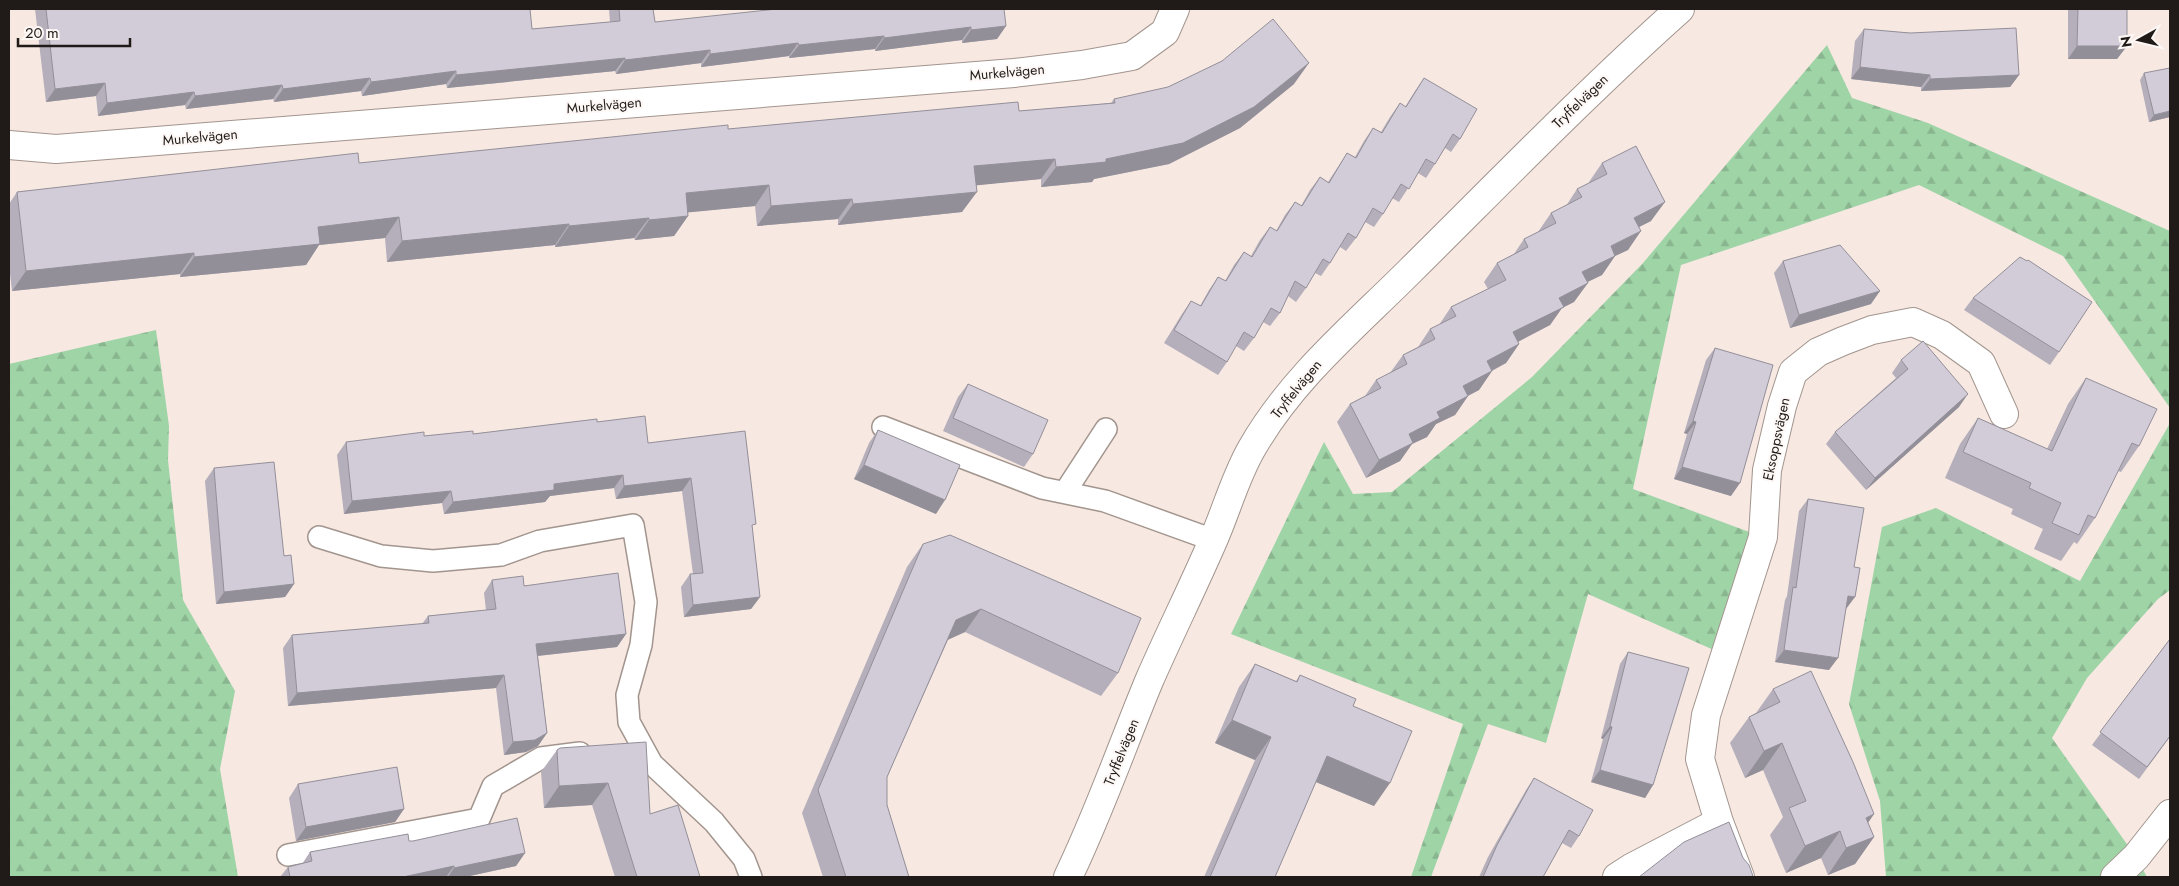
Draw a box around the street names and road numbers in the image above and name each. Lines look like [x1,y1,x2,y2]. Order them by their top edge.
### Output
street label: Murkelvägen [969,59,1045,85]
street label: Tryffelvägen [1548,69,1612,133]
street label: Murkelvägen [566,92,642,118]
street label: Murkelvägen [162,124,238,150]
street label: Tryffelvägen [1266,355,1326,423]
street label: Eksoppsvägen [1757,396,1795,482]
street label: Tryffelvägen [1098,715,1144,789]

